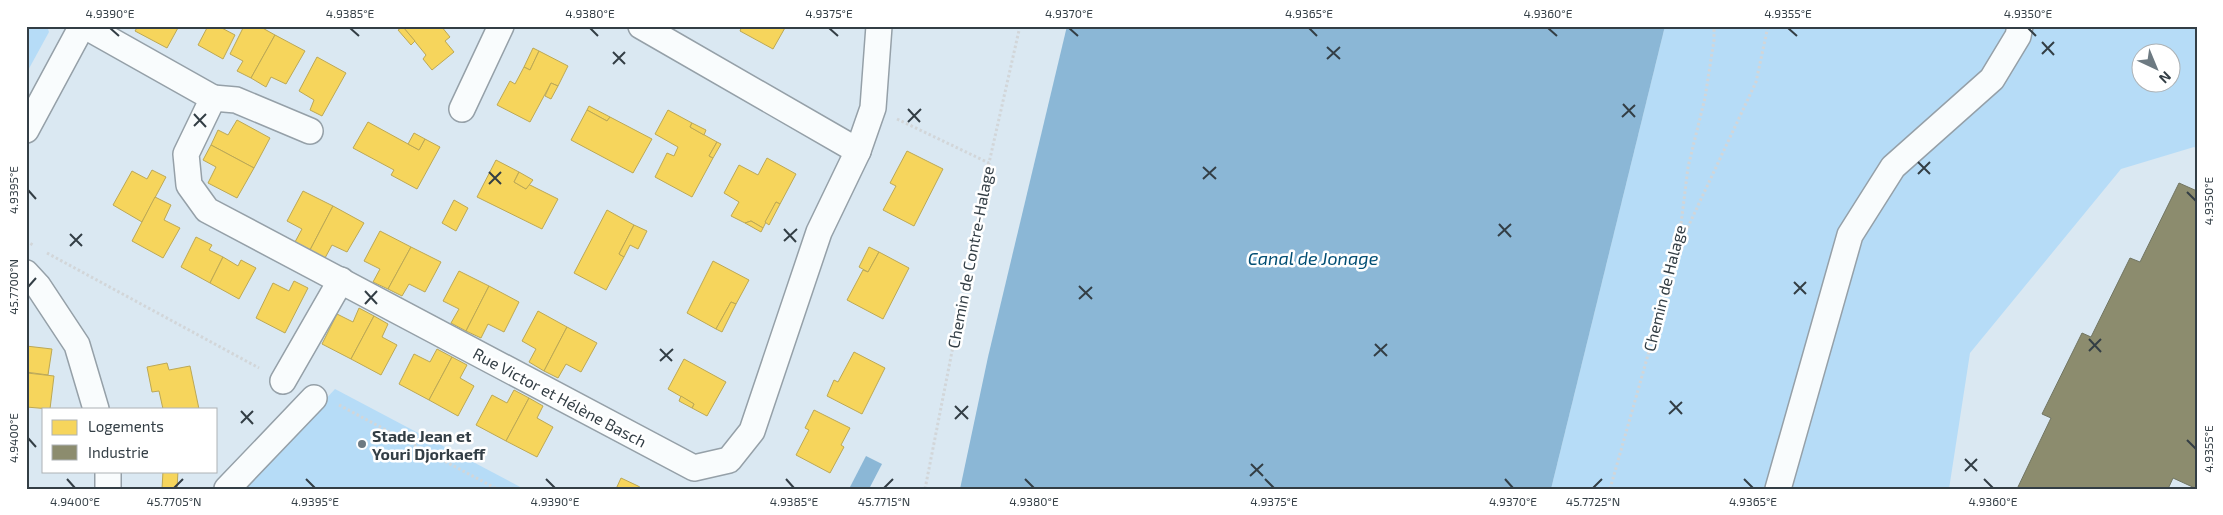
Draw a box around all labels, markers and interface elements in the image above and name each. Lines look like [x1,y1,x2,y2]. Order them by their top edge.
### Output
text: 4.9390°E [86,6,135,20]
text: 4.9385°E [326,6,375,20]
text: 4.9380°E [565,6,615,20]
text: 4.9375°E [805,6,853,20]
text: 4.9370°E [1045,6,1093,20]
text: 4.9365°E [1285,6,1333,20]
text: 4.9360°E [1524,6,1573,20]
text: 4.9355°E [1764,6,1812,20]
text: 4.9350°E [2004,6,2052,20]
north arrow [2130,42,2180,92]
text: N [2156,68,2175,87]
street label: Chemin de Contre-Halage [943,164,997,350]
text: 4.9395°E [6,166,20,214]
text: 4.9350°E [2201,177,2215,225]
street label: Chemin de Halage [1639,223,1689,353]
water label: Canal de Jonage [1248,247,1379,269]
text: 45.7700°N [6,259,20,315]
street label: Rue Victor et Hélène Basch [470,343,650,451]
legend [42,408,218,472]
text: 4.9400°E [6,413,20,463]
text: Logements [88,417,164,435]
text: 4.9355°E [2201,425,2215,473]
place label: Stade Jean et Youri Djorkaeff [372,426,486,463]
marker: Stade Jean et Youri Djorkaeff [356,438,368,450]
text: Industrie [88,443,149,461]
text: 4.9400°E [50,494,100,508]
text: 45.7705°N [147,494,201,508]
text: 4.9395°E [291,494,339,508]
text: 4.9390°E [531,494,580,508]
text: 4.9385°E [770,494,819,508]
text: 45.7715°N [858,494,910,508]
text: 4.9380°E [1009,494,1059,508]
text: 4.9375°E [1250,494,1298,508]
text: 4.9370°E [1489,494,1537,508]
text: 45.7725°N [1566,494,1620,508]
text: 4.9365°E [1729,494,1777,508]
text: 4.9360°E [1969,494,2018,508]

